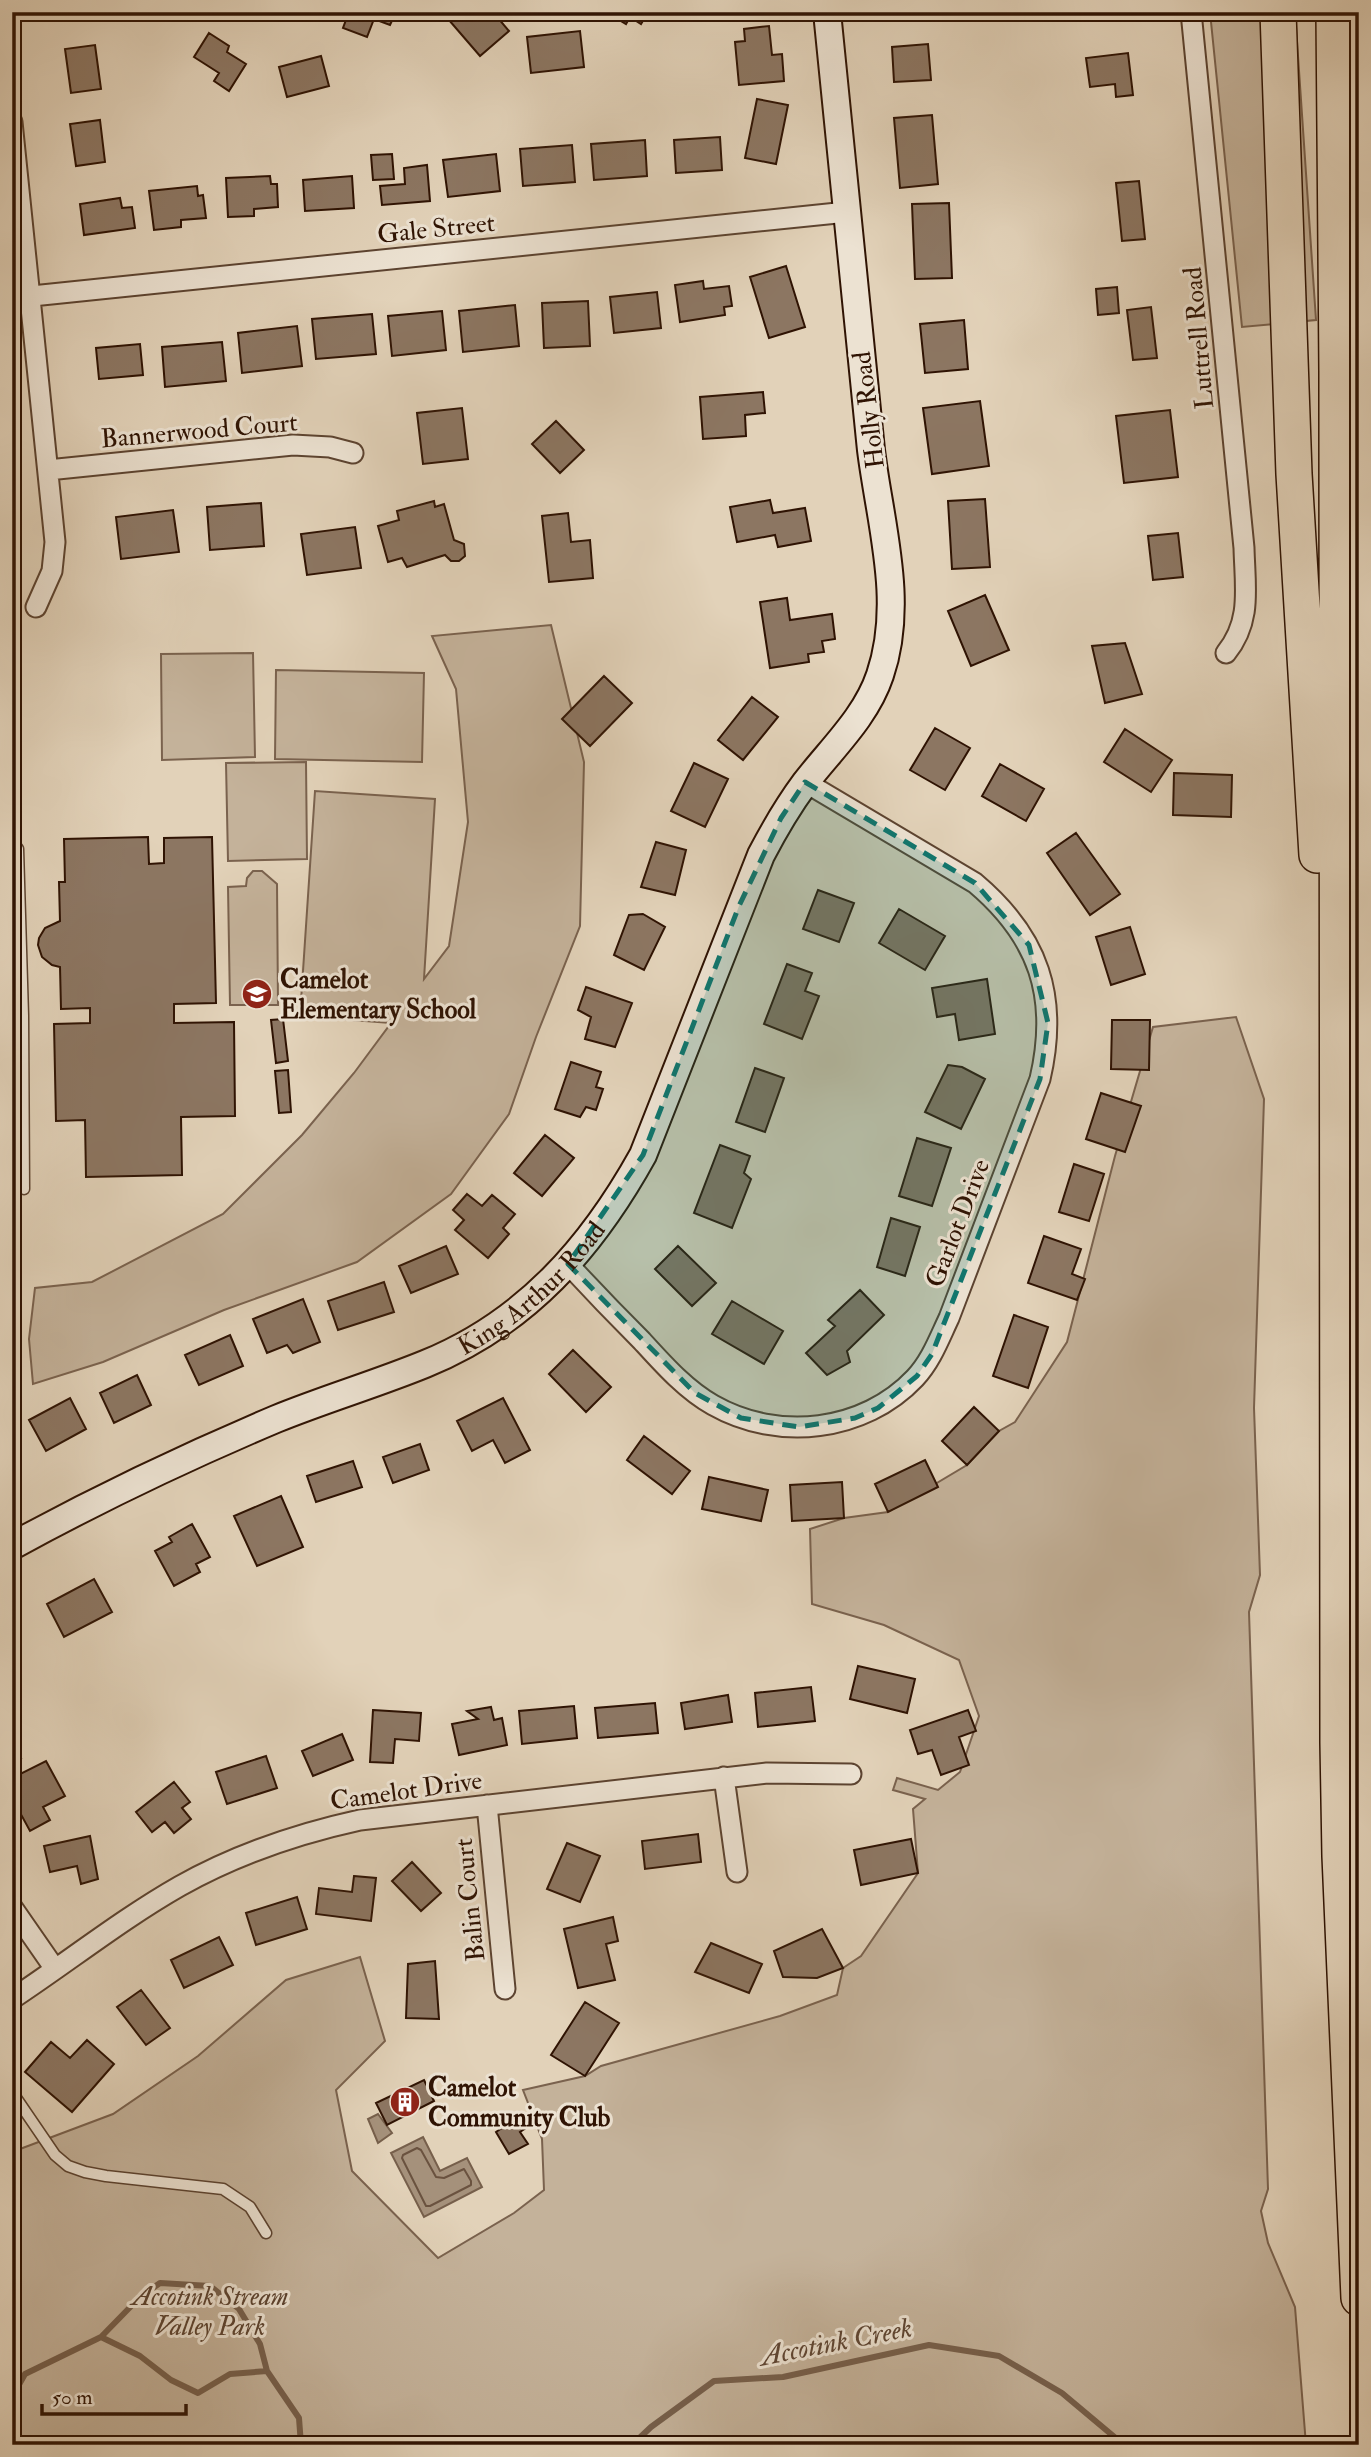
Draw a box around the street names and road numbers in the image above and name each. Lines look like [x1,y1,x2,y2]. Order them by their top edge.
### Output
street label: Gale Street [376,207,497,251]
street label: Luttrell Road [1177,265,1221,410]
street label: Holly Road [846,349,892,470]
street label: Bannerwood Court [99,406,299,456]
street label: Garlot Drive [919,1155,997,1292]
street label: King Arthur Road [452,1215,613,1363]
street label: Camelot Drive [328,1764,484,1817]
street label: Balin Court [448,1837,492,1963]

